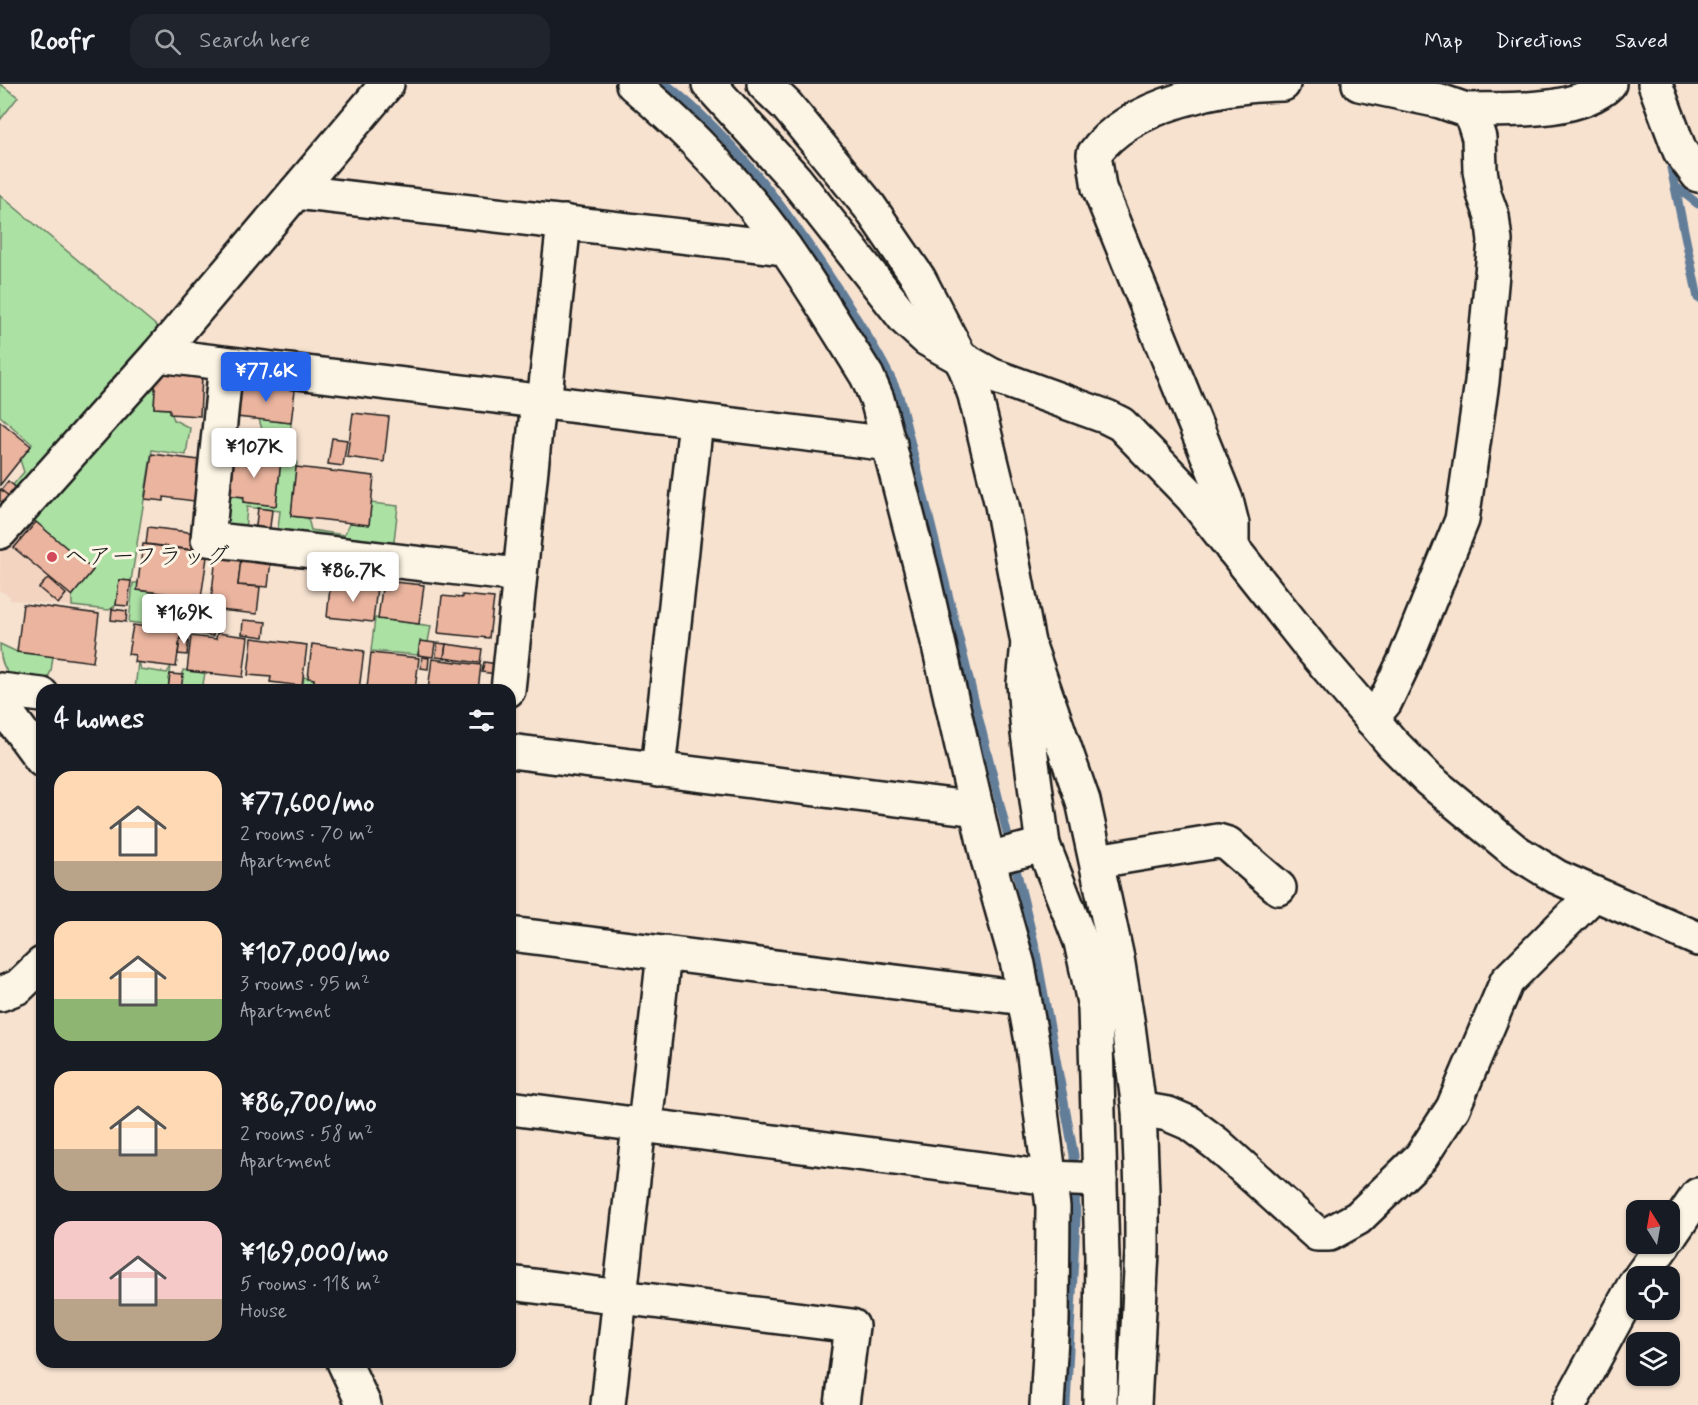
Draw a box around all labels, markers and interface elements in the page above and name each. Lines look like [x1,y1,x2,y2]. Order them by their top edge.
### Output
search box [130,14,550,68]
text: Roofr [30,23,94,60]
icon: search [151,25,184,58]
text: Search here [199,27,310,55]
text: Map [1424,27,1463,55]
text: Directions [1496,27,1582,55]
text: Saved [1615,27,1668,55]
pin: ¥77.6K [217,352,315,403]
text: ¥77.6K [235,358,297,385]
pin: ¥107K [212,428,296,479]
text: ¥107K [225,434,283,461]
place label: ヘアーフラッグ [64,542,230,573]
marker: ヘアーフラッグ [45,550,59,564]
pin: ¥86.7K [304,552,402,603]
text: ¥86.7K [321,558,385,585]
pin: ¥169K [142,594,226,645]
text: ¥169K [156,600,212,627]
text: 4 homes [54,703,144,737]
icon: filters [465,704,498,737]
text: ¥77,600/mo [240,787,374,821]
icon: home [102,795,174,867]
text: 2 rooms · 70 m² [240,821,374,848]
text: Apartment [240,848,331,875]
text: ¥107,000/mo [240,937,390,971]
icon: home [102,945,174,1017]
text: 3 rooms · 95 m² [240,971,370,998]
text: Apartment [240,998,331,1025]
text: ¥86,700/mo [240,1087,377,1121]
icon: home [102,1095,174,1167]
text: 2 rooms · 58 m² [240,1121,373,1148]
text: Apartment [240,1148,331,1175]
north arrow [1626,1200,1680,1254]
map controls [1626,1200,1680,1386]
text: ¥169,000/mo [240,1237,388,1271]
icon: home [102,1245,174,1317]
button: locate [1626,1266,1680,1320]
text: 5 rooms · 118 m² [240,1271,381,1298]
text: House [240,1298,287,1325]
button: layers [1626,1332,1680,1386]

